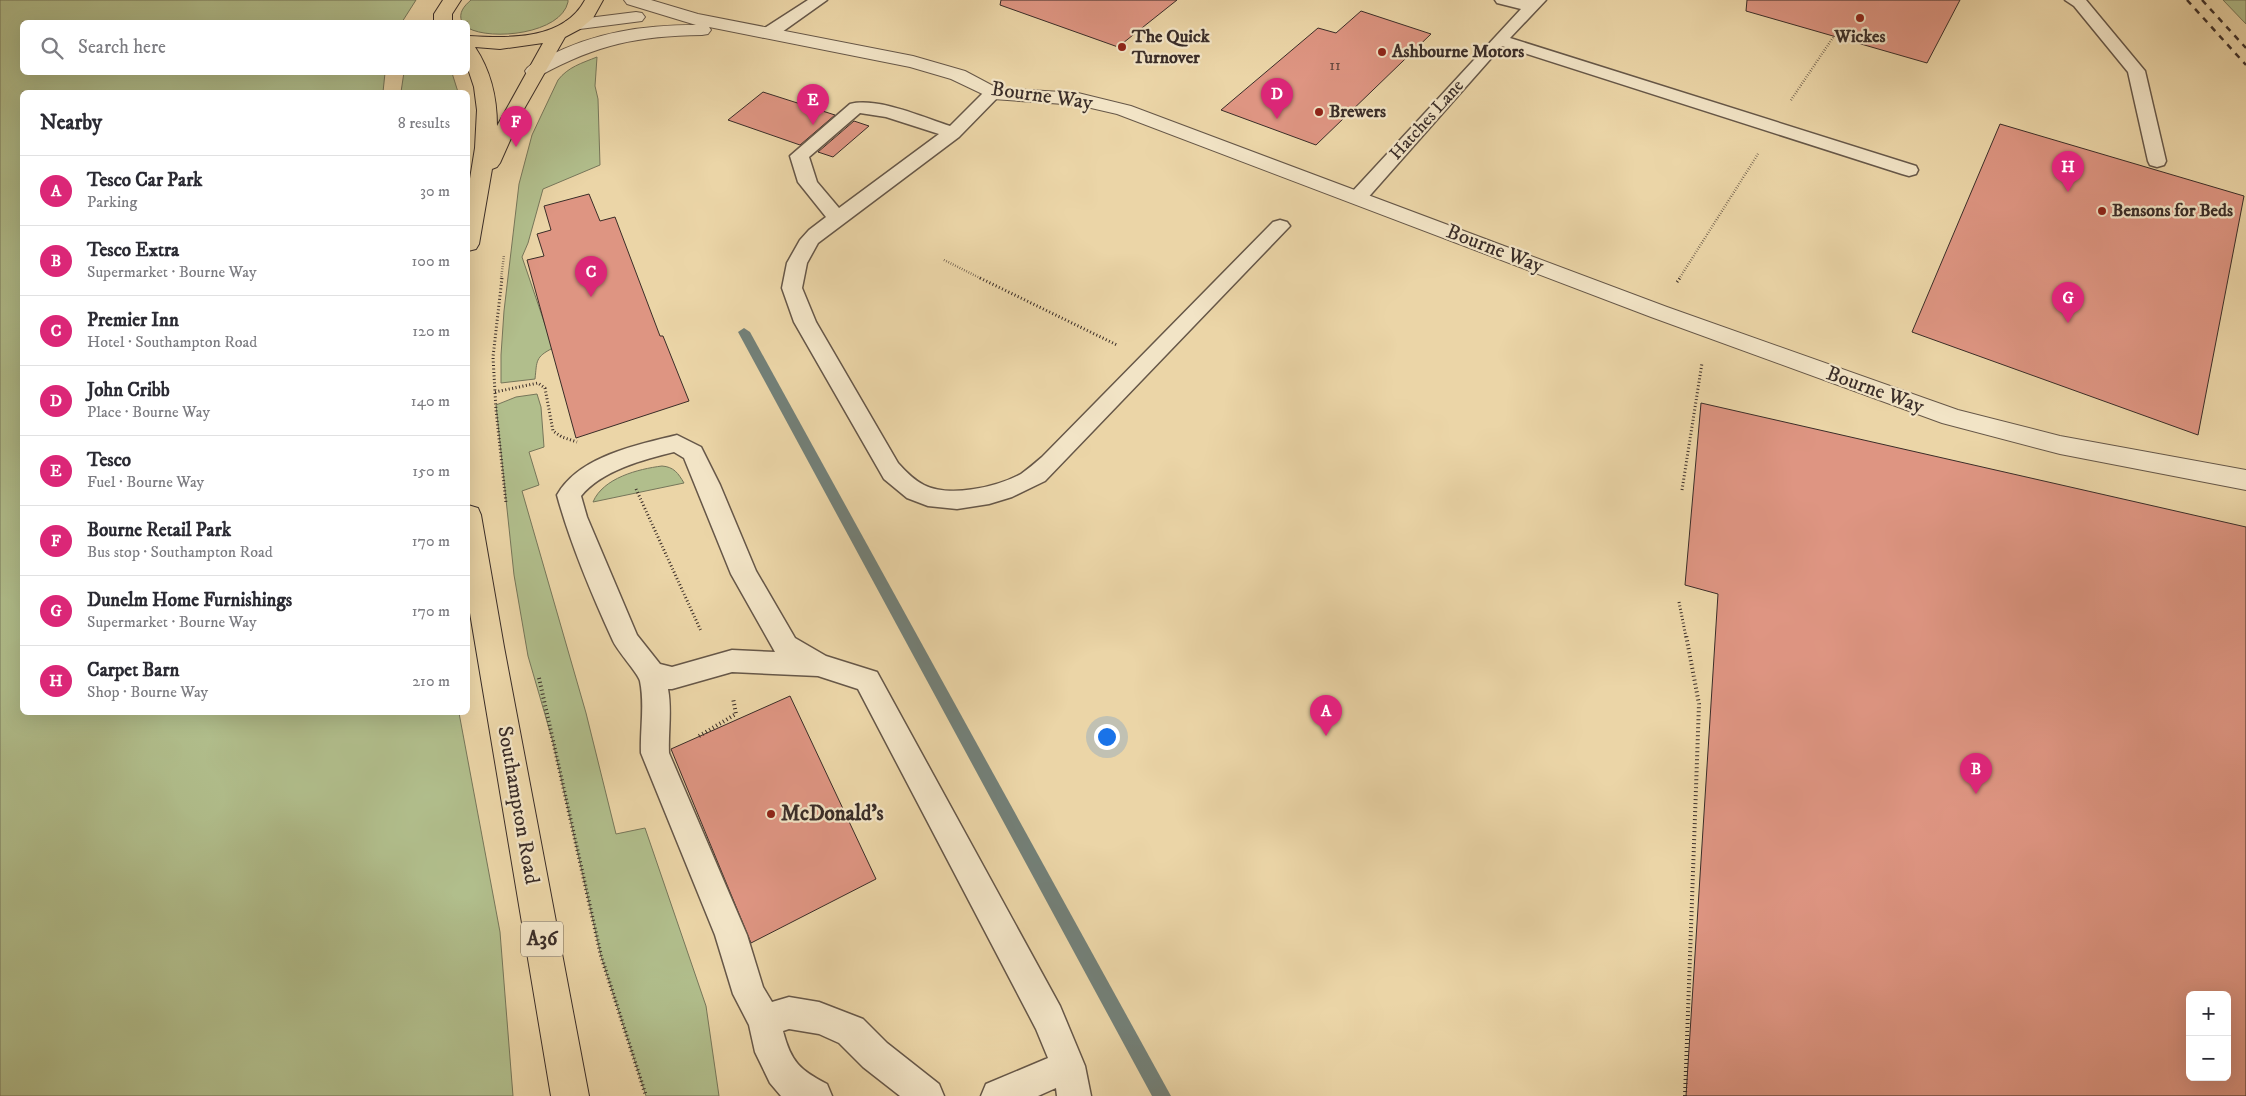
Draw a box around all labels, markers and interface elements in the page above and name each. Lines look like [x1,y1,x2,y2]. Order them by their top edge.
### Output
marker: Wickes [1854,12,1866,24]
search box [20,20,470,75]
place label: The Quick Turnover [1131,26,1211,69]
place label: Wickes [1833,26,1886,48]
icon: search [38,34,66,62]
text: Search here [78,36,166,59]
marker: The Quick Turnover [1116,41,1128,53]
place label: Ashbourne Motors [1391,41,1524,63]
marker: Ashbourne Motors [1376,46,1388,58]
house number: 11 [1329,55,1341,75]
street label: Hatches Lane [1385,75,1469,165]
street label: Bourne Way [990,76,1095,116]
pin: D [1261,78,1293,119]
pin: E [797,84,829,125]
place label: Brewers [1329,101,1386,123]
pin: F [500,106,532,147]
marker: Brewers [1313,106,1325,118]
text: Nearby [40,110,102,136]
text: 8 results [398,113,450,133]
pin: H [2052,151,2084,192]
text: Tesco Car Park [87,169,203,192]
text: A [51,181,61,201]
text: 30 m [420,181,450,201]
text: Parking [87,192,137,212]
place label: Bensons for Beds [2112,200,2233,222]
marker: Bensons for Beds [2096,205,2108,217]
street label: Bourne Way [1443,219,1548,280]
text: Tesco Extra [87,239,179,262]
text: B [51,251,61,271]
text: 100 m [412,251,450,271]
pin: C [575,256,607,297]
text: Supermarket · Bourne Way [87,262,257,282]
pin: G [2052,282,2084,323]
text: Premier Inn [87,309,179,332]
text: C [51,321,61,341]
text: 120 m [412,321,450,341]
text: Hotel · Southampton Road [87,332,257,352]
street label: Bourne Way [1822,360,1928,420]
text: John Cribb [87,379,170,402]
text: D [50,391,62,411]
text: 140 m [411,391,450,411]
text: Place · Bourne Way [87,402,210,422]
text: Tesco [87,449,131,472]
text: E [50,461,62,481]
text: 150 m [412,461,450,481]
text: Fuel · Bourne Way [87,472,204,492]
text: Bourne Retail Park [87,519,231,542]
text: F [51,531,61,551]
text: 170 m [412,531,450,551]
text: Bus stop · Southampton Road [87,542,273,562]
text: Dunelm Home Furnishings [87,589,292,612]
text: G [50,601,62,621]
text: 170 m [412,601,450,621]
text: Supermarket · Bourne Way [87,612,257,632]
text: Carpet Barn [87,659,179,682]
text: H [49,671,63,691]
text: 210 m [412,671,450,691]
text: Shop · Bourne Way [87,682,208,702]
pin: A [1310,695,1342,736]
street label: Southampton Road [491,724,545,887]
your location [1094,724,1120,750]
pin: B [1960,753,1992,794]
place label: McDonald's [781,801,884,827]
marker: McDonald's [765,808,777,820]
road number: A36 [521,922,563,956]
map controls [2186,991,2231,1081]
button: + [2186,991,2231,1036]
button: − [2186,1036,2231,1081]

